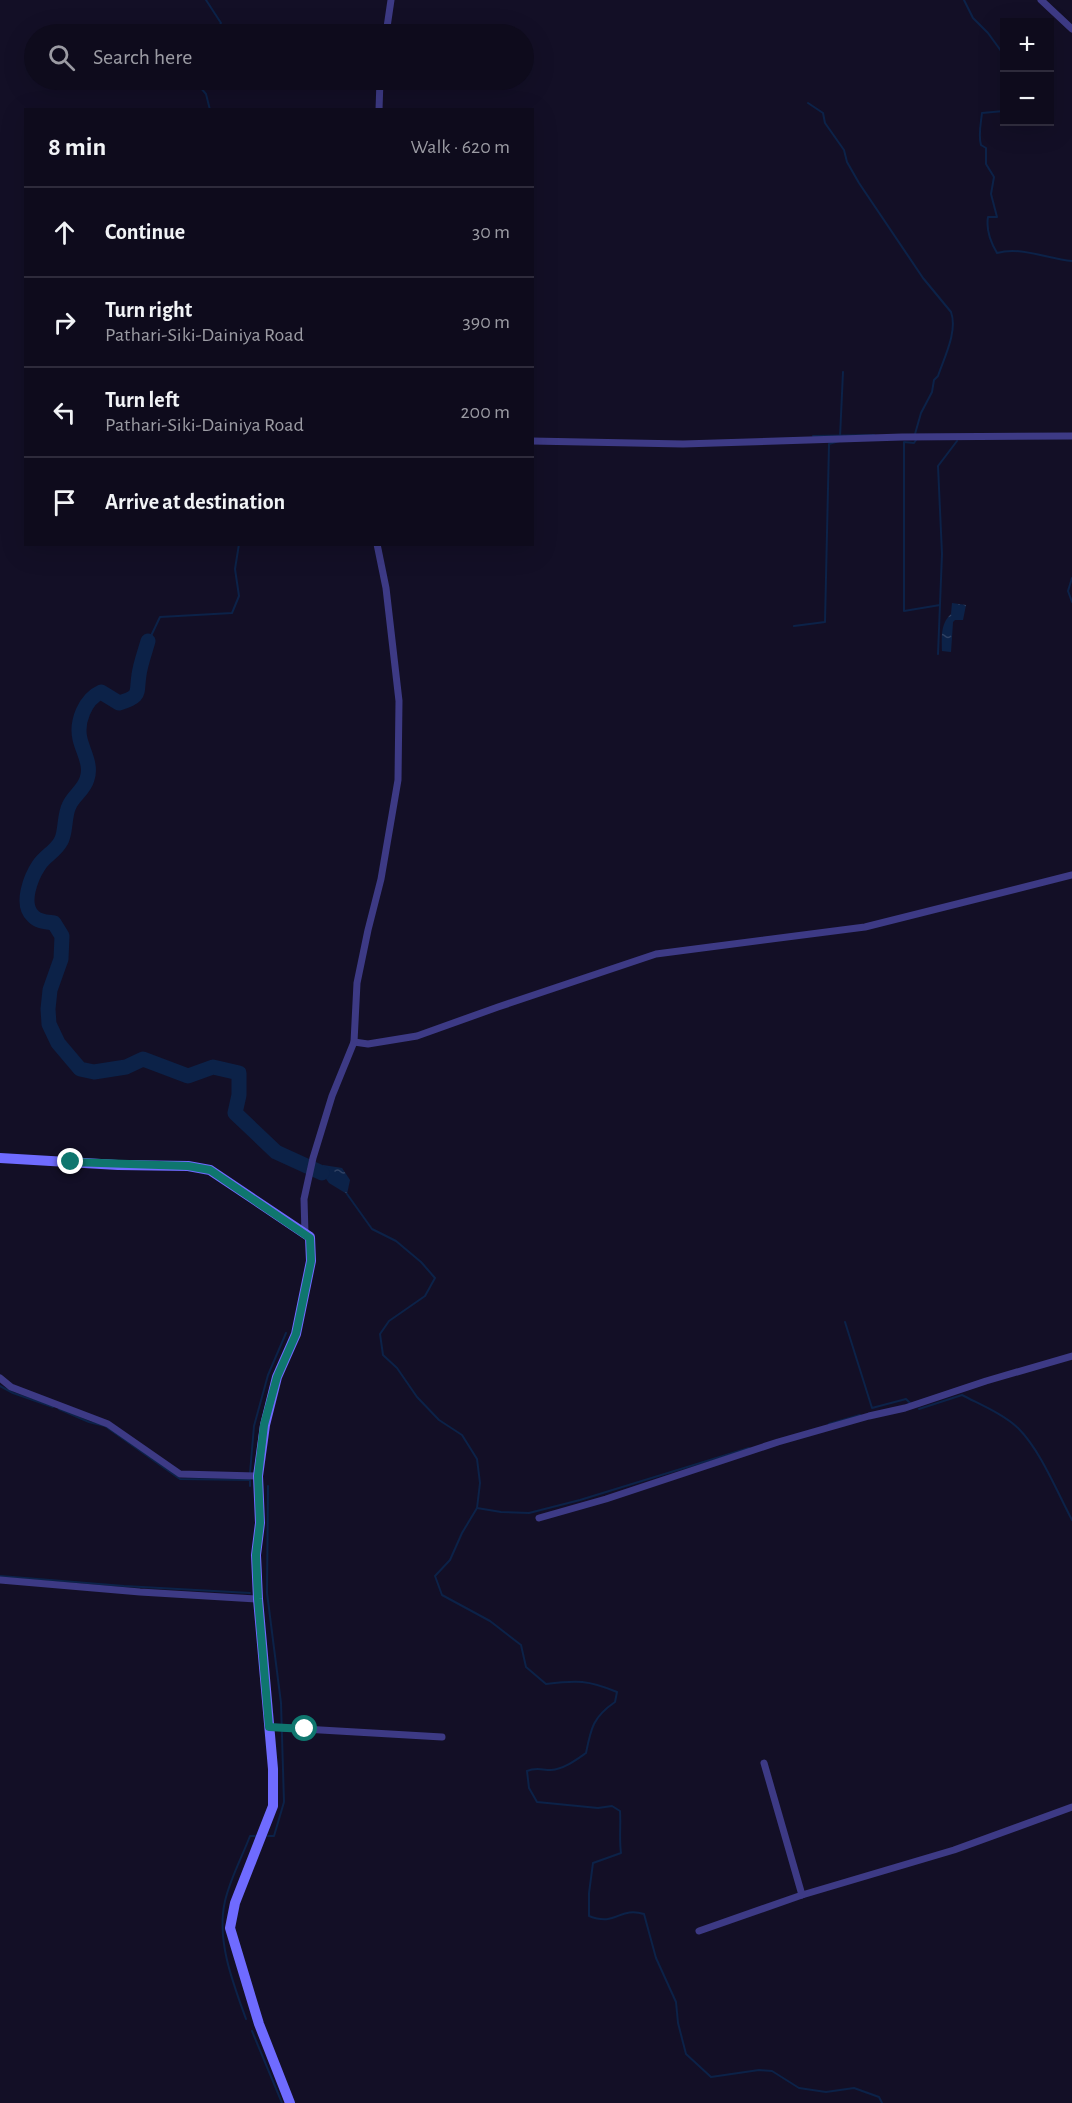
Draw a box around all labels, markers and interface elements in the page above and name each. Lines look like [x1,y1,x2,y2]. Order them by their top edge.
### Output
map controls [1000,18,1054,126]
button: + [1000,18,1054,72]
search box [24,24,534,90]
icon: search [45,41,78,74]
text: Search here [93,46,192,68]
button: − [1000,72,1054,126]
text: 8 min [48,134,106,160]
text: Walk · 620 m [410,137,510,157]
icon: ahead [48,216,81,249]
text: Continue [105,221,185,243]
text: 30 m [472,222,510,242]
text: Turn right [105,299,192,321]
icon: right [48,306,81,339]
text: 390 m [463,312,510,332]
text: Pathari-Siki-Dainiya Road [105,325,304,345]
text: Turn left [105,389,179,411]
icon: left [48,396,81,429]
text: 200 m [460,402,510,422]
text: Pathari-Siki-Dainiya Road [105,415,304,435]
icon: arrive [48,486,81,519]
text: Arrive at destination [105,491,285,513]
route end [57,1148,83,1174]
route start [291,1715,317,1741]

